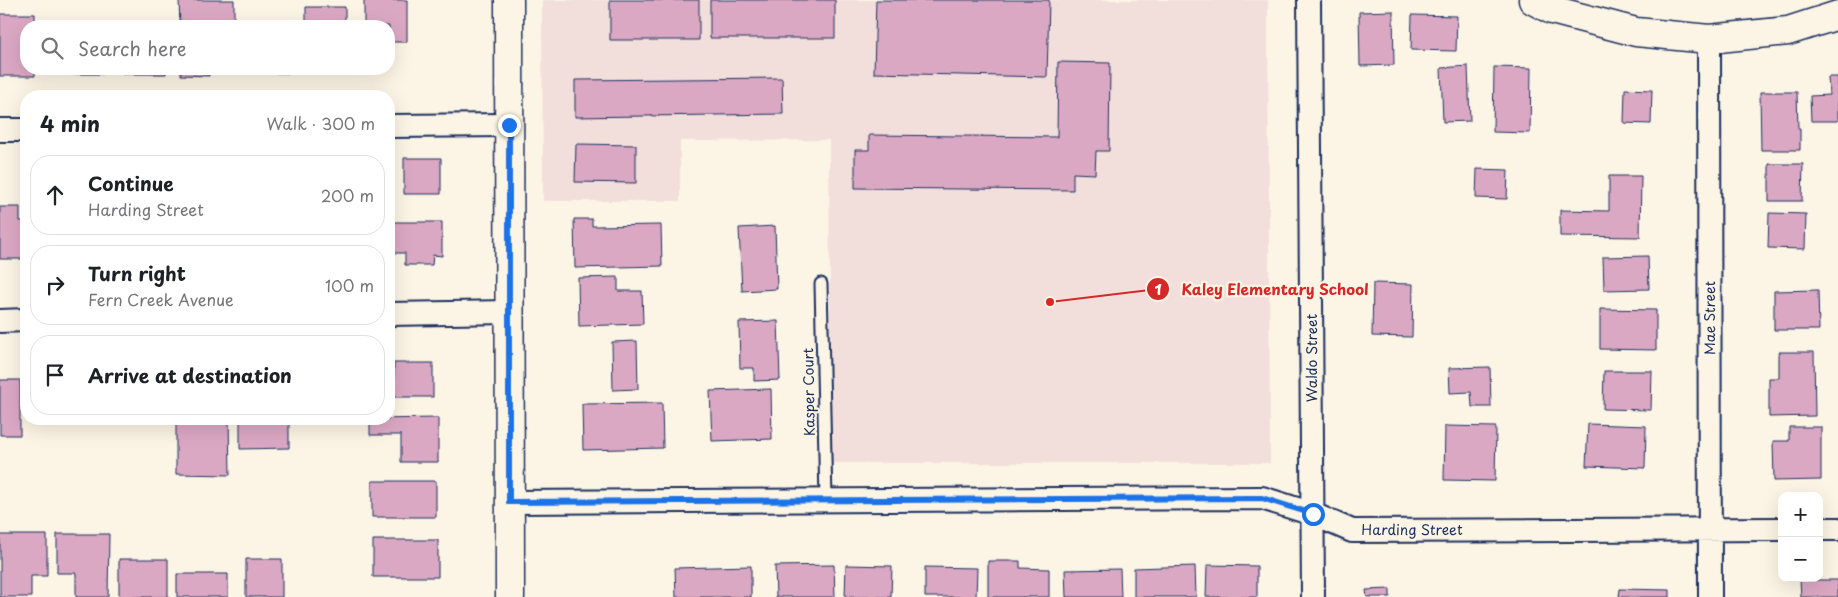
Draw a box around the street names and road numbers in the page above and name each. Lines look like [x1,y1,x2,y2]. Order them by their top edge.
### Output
street label: Mae Street [1699,281,1720,355]
street label: Waldo Street [1301,313,1322,402]
street label: Kasper Court [797,347,820,436]
street label: Harding Street [1361,519,1463,540]

